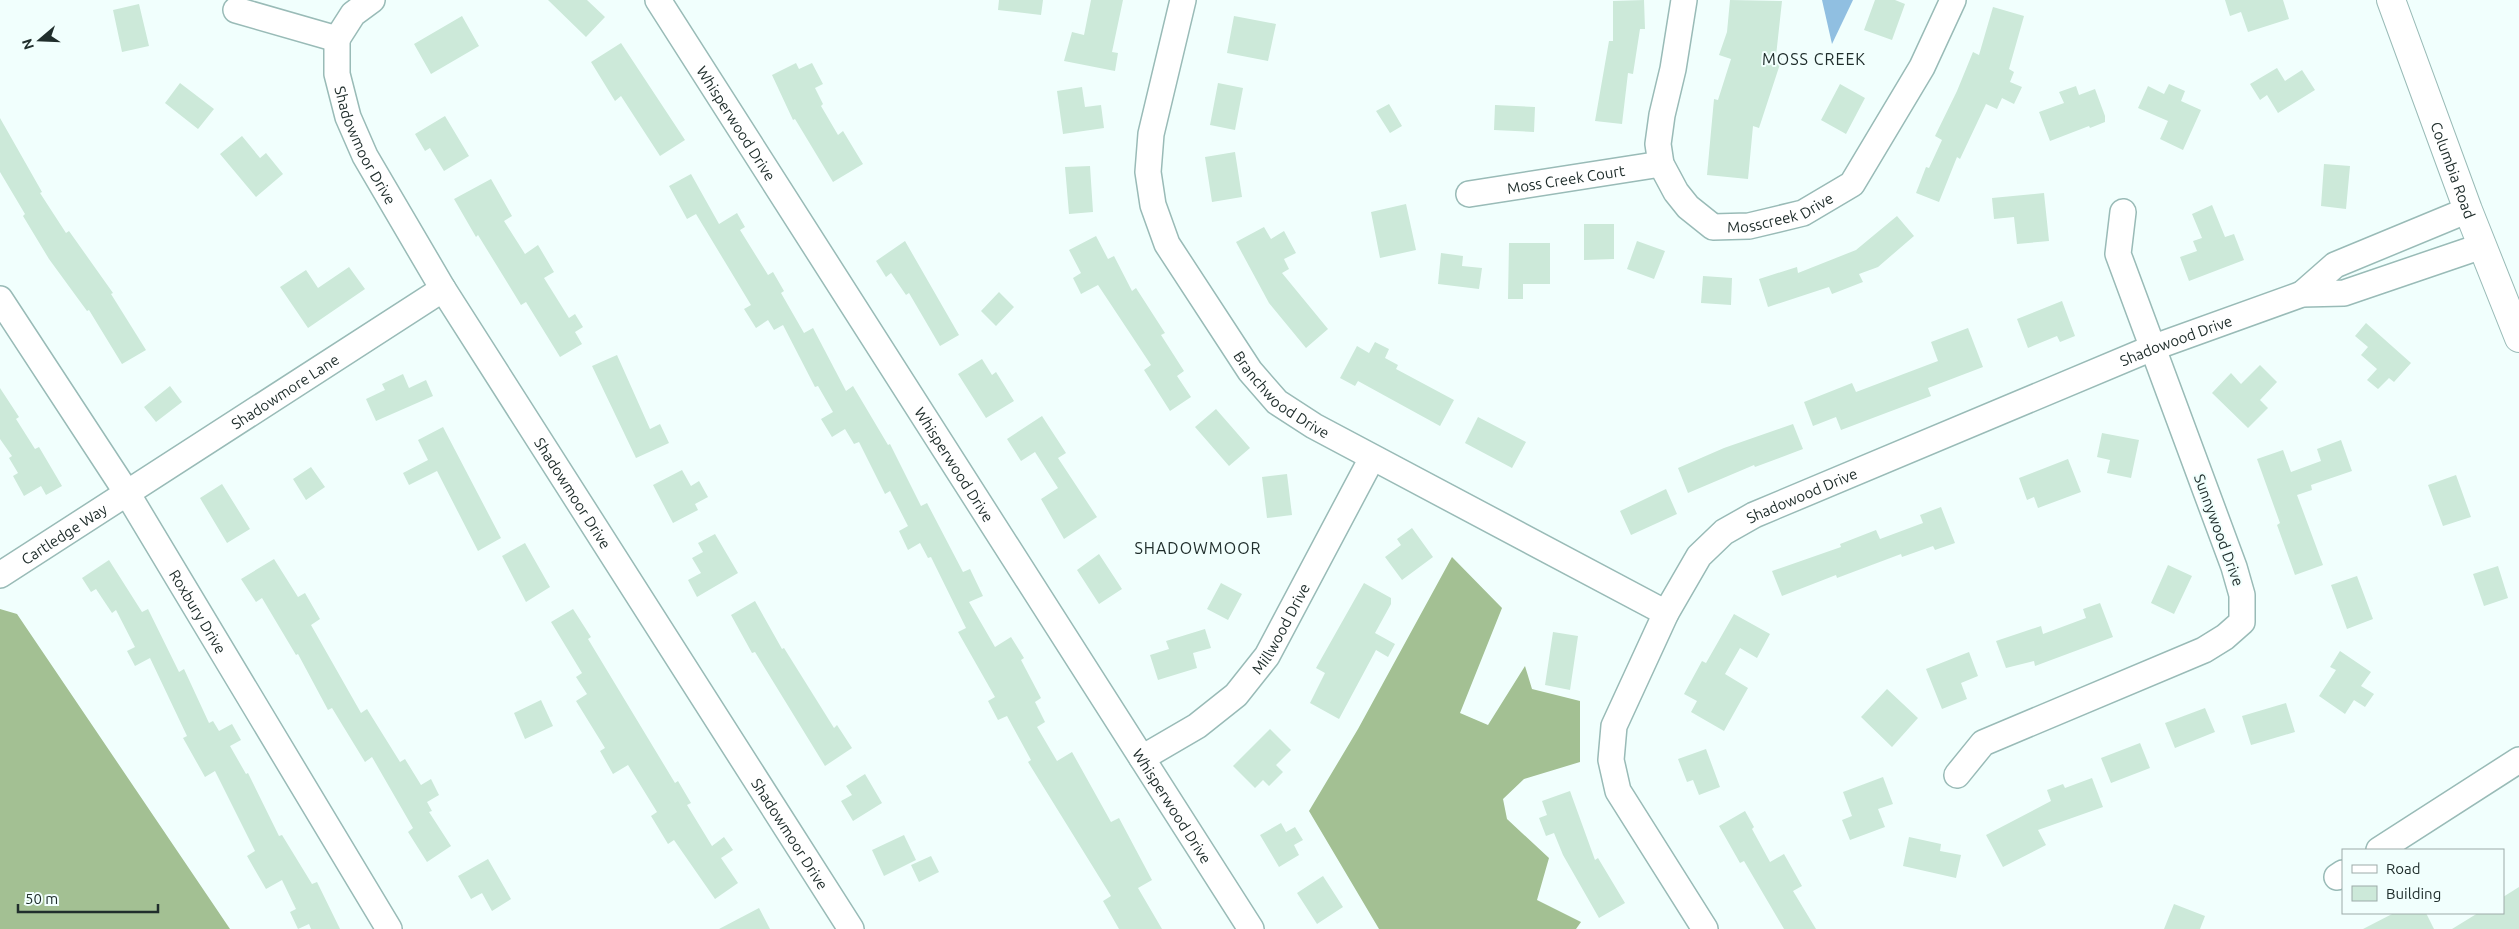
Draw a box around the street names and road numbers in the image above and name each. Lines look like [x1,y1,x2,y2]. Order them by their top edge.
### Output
street label: Whisperwood Drive [694,63,779,184]
street label: Shadowmoor Drive [332,84,400,207]
street label: Columbia Road [2428,119,2479,221]
street label: Moss Creek Court [1506,161,1626,196]
street label: Mosscreek Drive [1727,189,1836,235]
street label: Shadowood Drive [2117,311,2234,369]
street label: Branchwood Drive [1231,348,1332,441]
street label: Shadowmore Lane [228,350,342,432]
street label: Whisperwood Drive [912,404,997,525]
street label: Shadowmoor Drive [531,434,615,552]
street label: Shadowood Drive [1743,464,1860,526]
street label: Sunnywood Drive [2191,472,2247,588]
street label: Cartledge Way [18,500,110,568]
street label: Roxbury Drive [166,566,230,657]
street label: Millwood Drive [1248,580,1313,677]
street label: Whisperwood Drive [1130,745,1215,866]
street label: Shadowmoor Drive [748,775,832,892]

